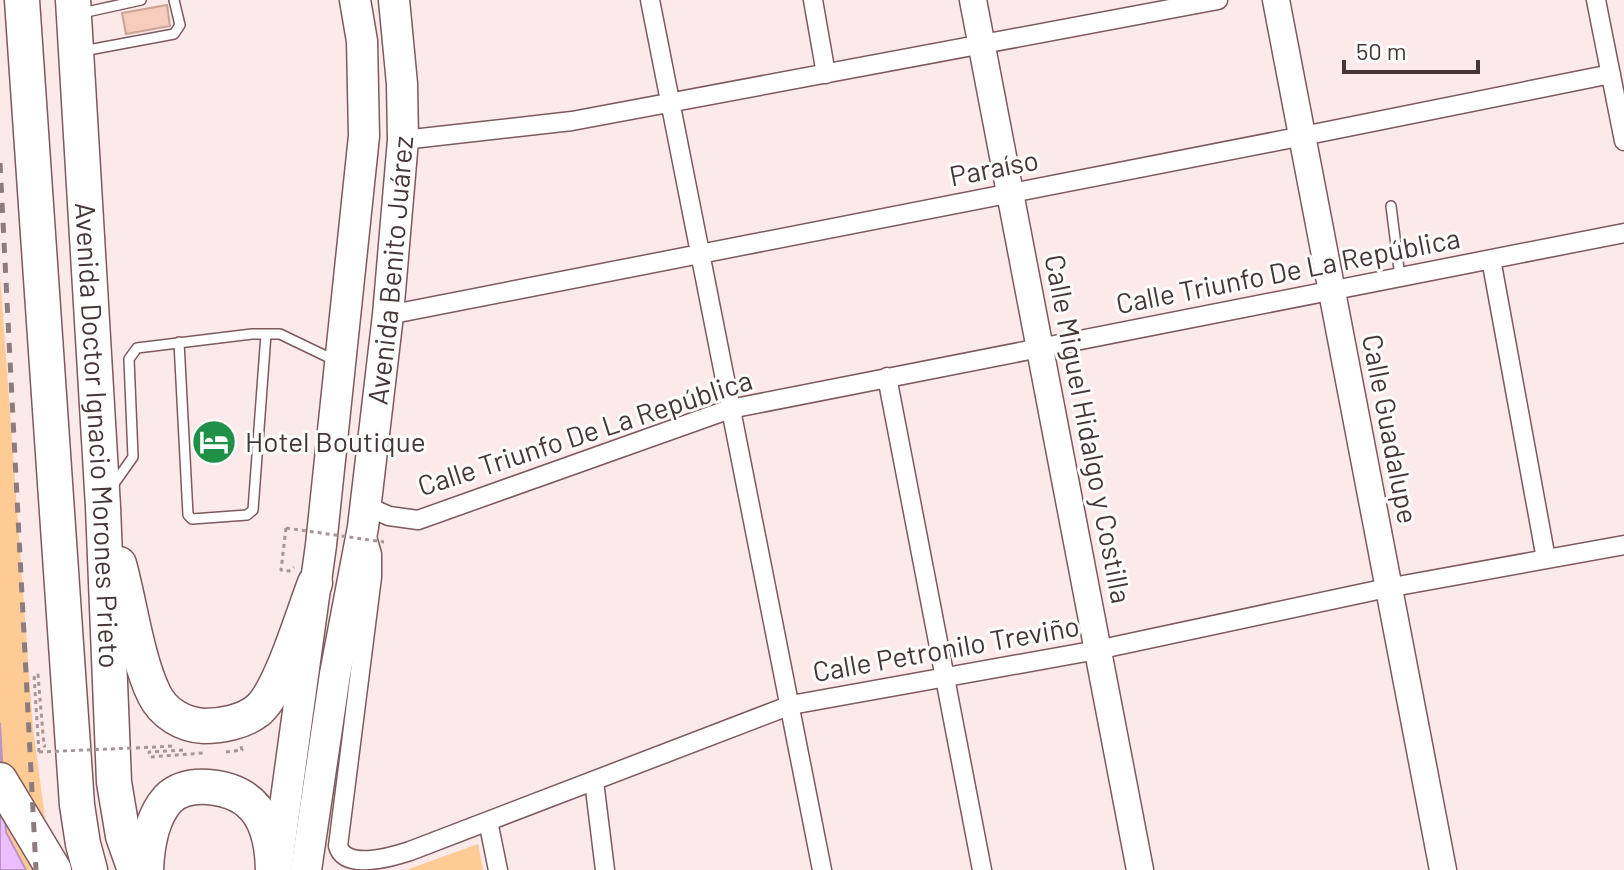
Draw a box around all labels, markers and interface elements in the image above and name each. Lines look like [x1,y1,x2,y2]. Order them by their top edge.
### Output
scale bar [1344,24,1478,74]
text: 50 m [1356,36,1407,65]
street label: Avenida Benito Juárez [360,134,419,406]
street label: Paraíso [946,142,1041,192]
street label: Avenida Doctor Ignacio Morones Prieto [69,201,127,669]
street label: Calle Triunfo De La República [1113,220,1463,320]
street label: Calle Miguel Hidalgo y Costilla [1038,251,1140,606]
street label: Calle Guadalupe [1356,331,1426,526]
street label: Calle Triunfo De La República [413,362,756,502]
hotel icon: Hotel Boutique [190,418,238,466]
place label: Hotel Boutique [245,424,426,458]
street label: Calle Petronilo Treviño [810,608,1082,688]

